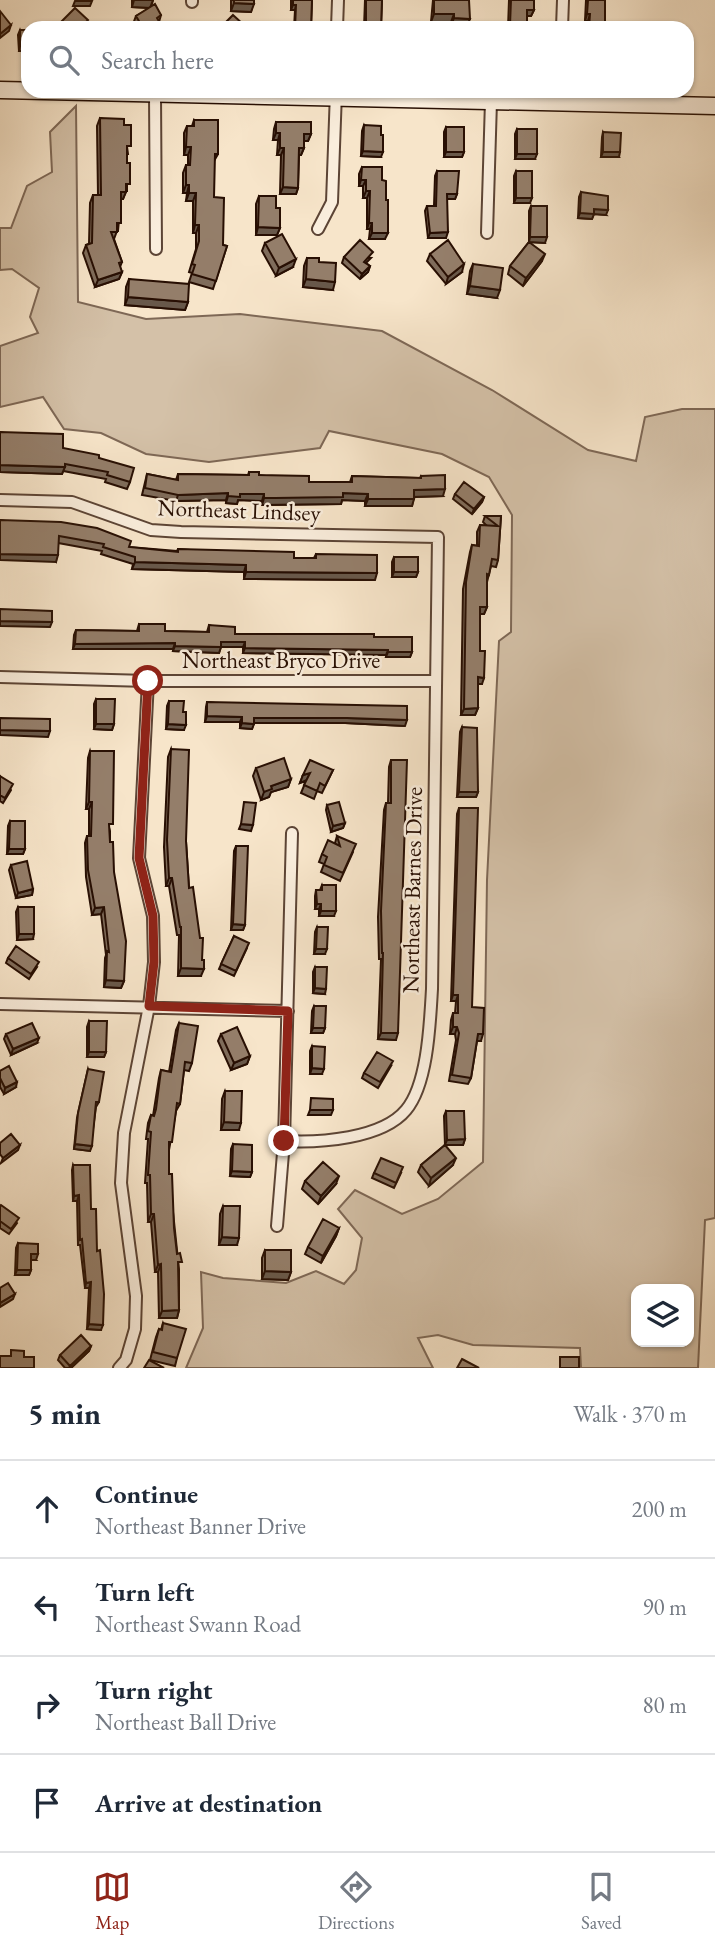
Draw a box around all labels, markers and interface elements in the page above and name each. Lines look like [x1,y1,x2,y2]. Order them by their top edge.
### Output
search box [21,21,694,98]
icon: search [45,41,83,79]
text: Search here [101,43,214,77]
street label: Northeast Lindsey [157,492,322,528]
street label: Northeast Bryco Drive [182,645,380,675]
route start [132,665,163,696]
street label: Northeast Barnes Drive [395,787,429,993]
route end [268,1125,299,1156]
map controls [631,1284,694,1347]
button: layers [631,1284,694,1347]
text: 5 min [28,1394,101,1433]
text: Walk · 370 m [573,1399,687,1429]
text: Continue [95,1477,198,1511]
icon: ahead [28,1490,66,1528]
text: 200 m [631,1494,687,1524]
text: Northeast Banner Drive [95,1511,306,1541]
text: Turn left [95,1575,194,1609]
icon: left [28,1588,66,1626]
text: 90 m [642,1592,687,1622]
text: Northeast Swann Road [95,1609,301,1639]
text: Turn right [95,1673,213,1707]
icon: right [28,1686,66,1724]
text: 80 m [642,1690,687,1720]
text: Northeast Ball Drive [95,1707,276,1737]
icon: arrive [28,1784,66,1822]
text: Arrive at destination [95,1786,322,1820]
tab: Map [93,1868,131,1935]
tab: Directions [318,1868,394,1935]
tab: Saved [581,1868,622,1935]

